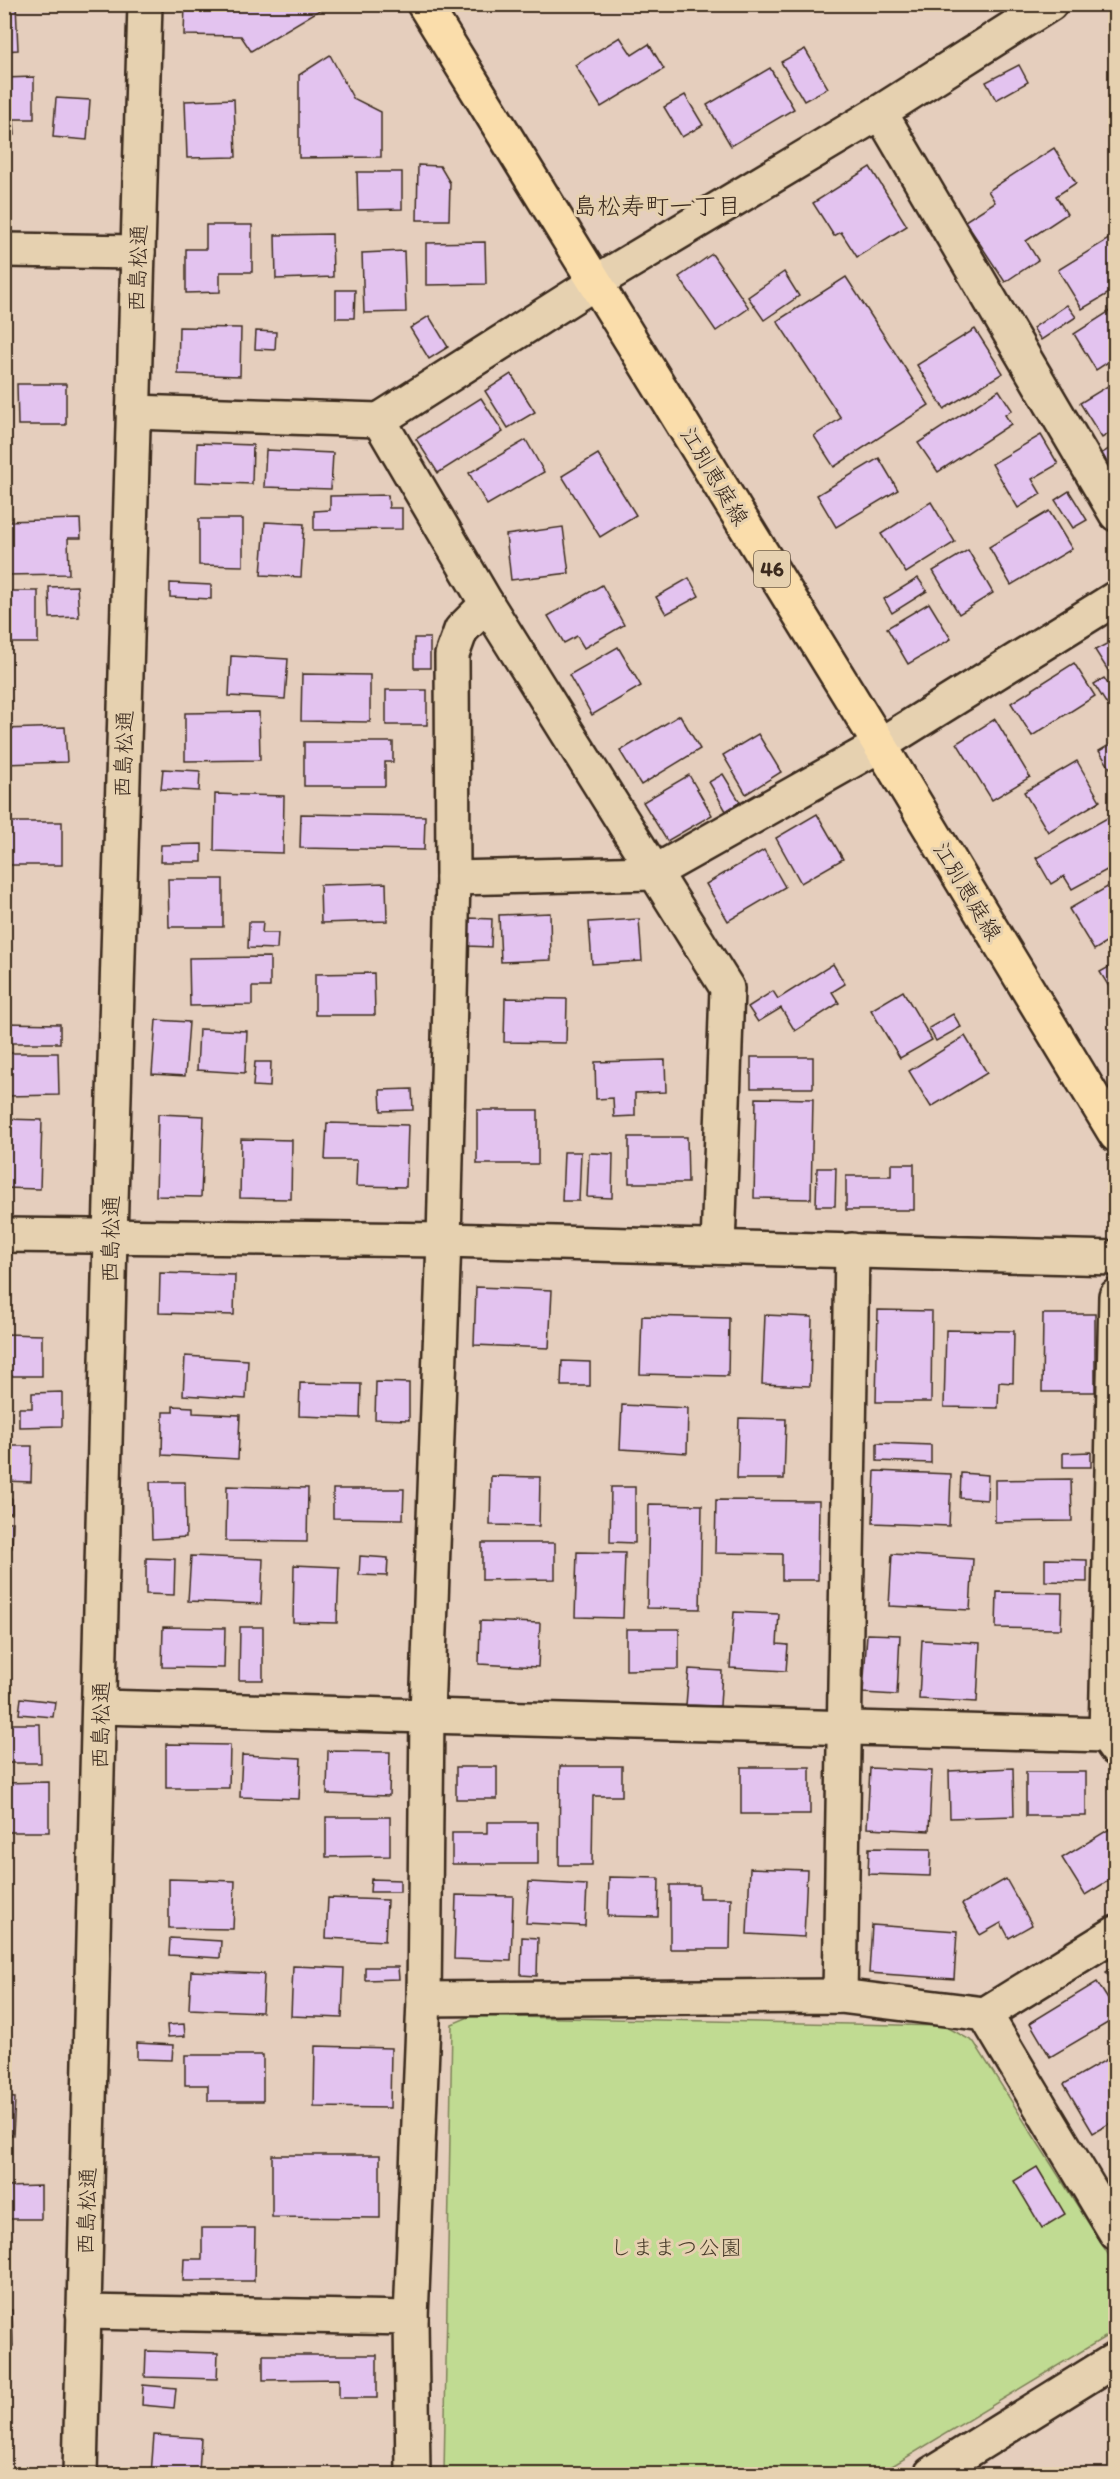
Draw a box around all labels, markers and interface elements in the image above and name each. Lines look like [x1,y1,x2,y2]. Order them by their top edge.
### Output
district label: 島松寿町一丁目 [573,191,741,220]
street label: 西島松通 [122,224,153,312]
street label: 江別恵庭線 [675,422,754,530]
road number: 46 [754,551,790,587]
street label: 西島松通 [108,710,139,798]
street label: 江別恵庭線 [928,837,1007,945]
street label: 西島松通 [96,1195,125,1283]
street label: 西島松通 [86,1681,115,1769]
street label: 西島松通 [71,2167,102,2255]
park label: しままつ公園 [610,2234,742,2261]

